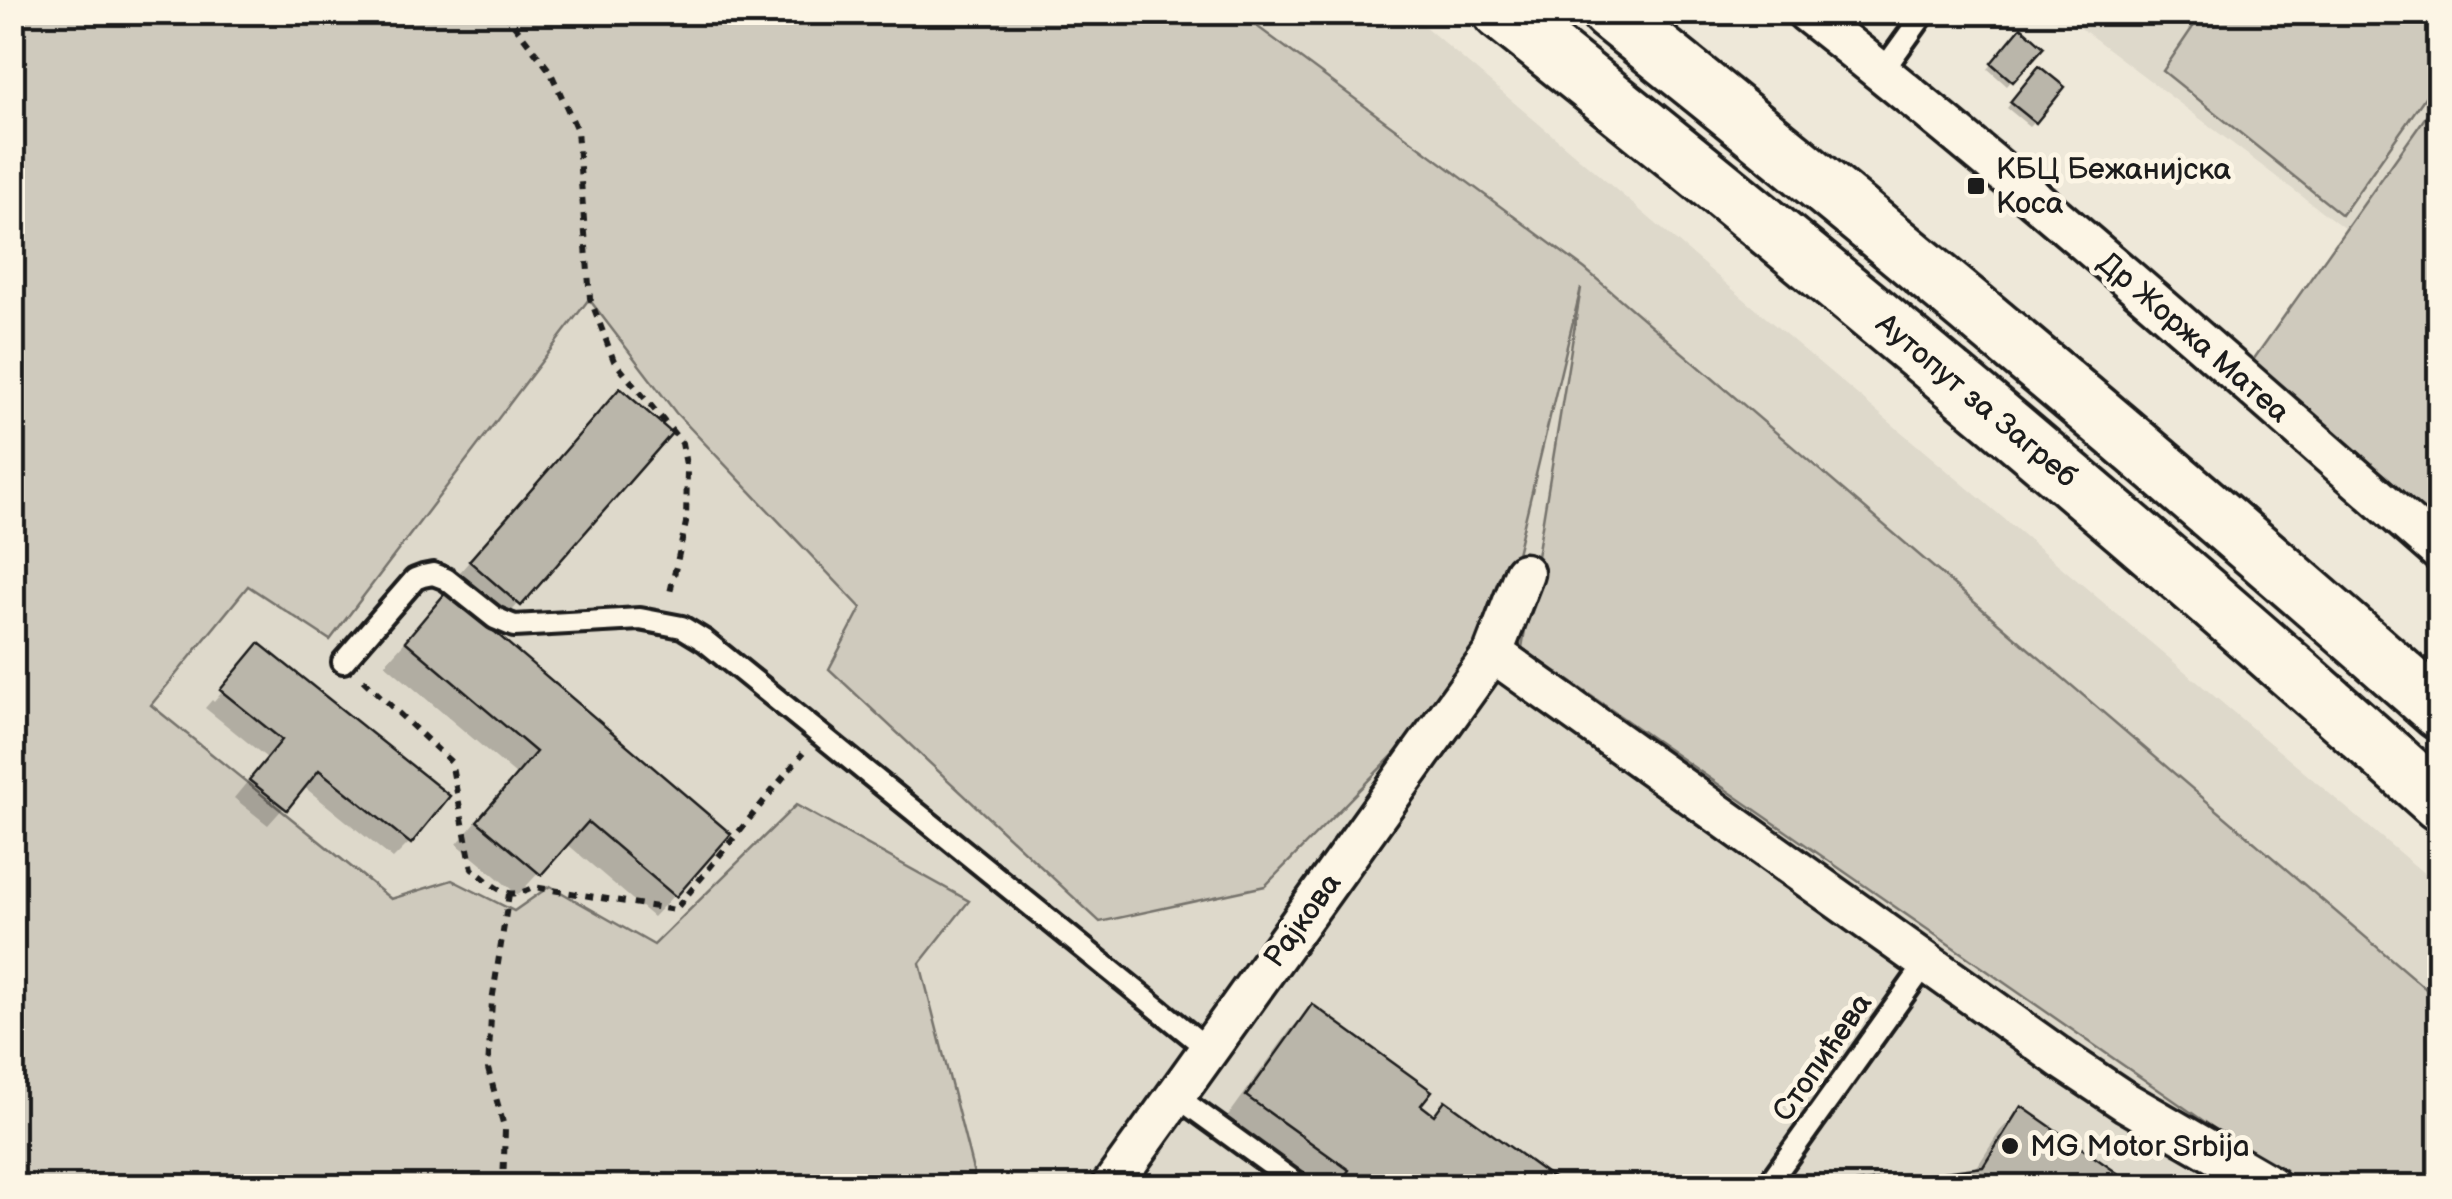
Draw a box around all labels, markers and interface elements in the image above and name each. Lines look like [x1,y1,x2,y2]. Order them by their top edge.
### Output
place label: КБЦ Бежанијска Коса [1996,152,2232,222]
marker: КБЦ Бежанијска Коса [1965,175,1987,197]
street label: Др Жоржа Матеа [2090,245,2297,431]
street label: Аутопут за Загреб [1868,305,2084,495]
street label: Рајкова [1256,866,1349,975]
street label: Стопићева [1765,986,1880,1129]
place label: MG Motor Srbija [2030,1129,2250,1165]
marker: MG Motor Srbija [1999,1135,2021,1157]

